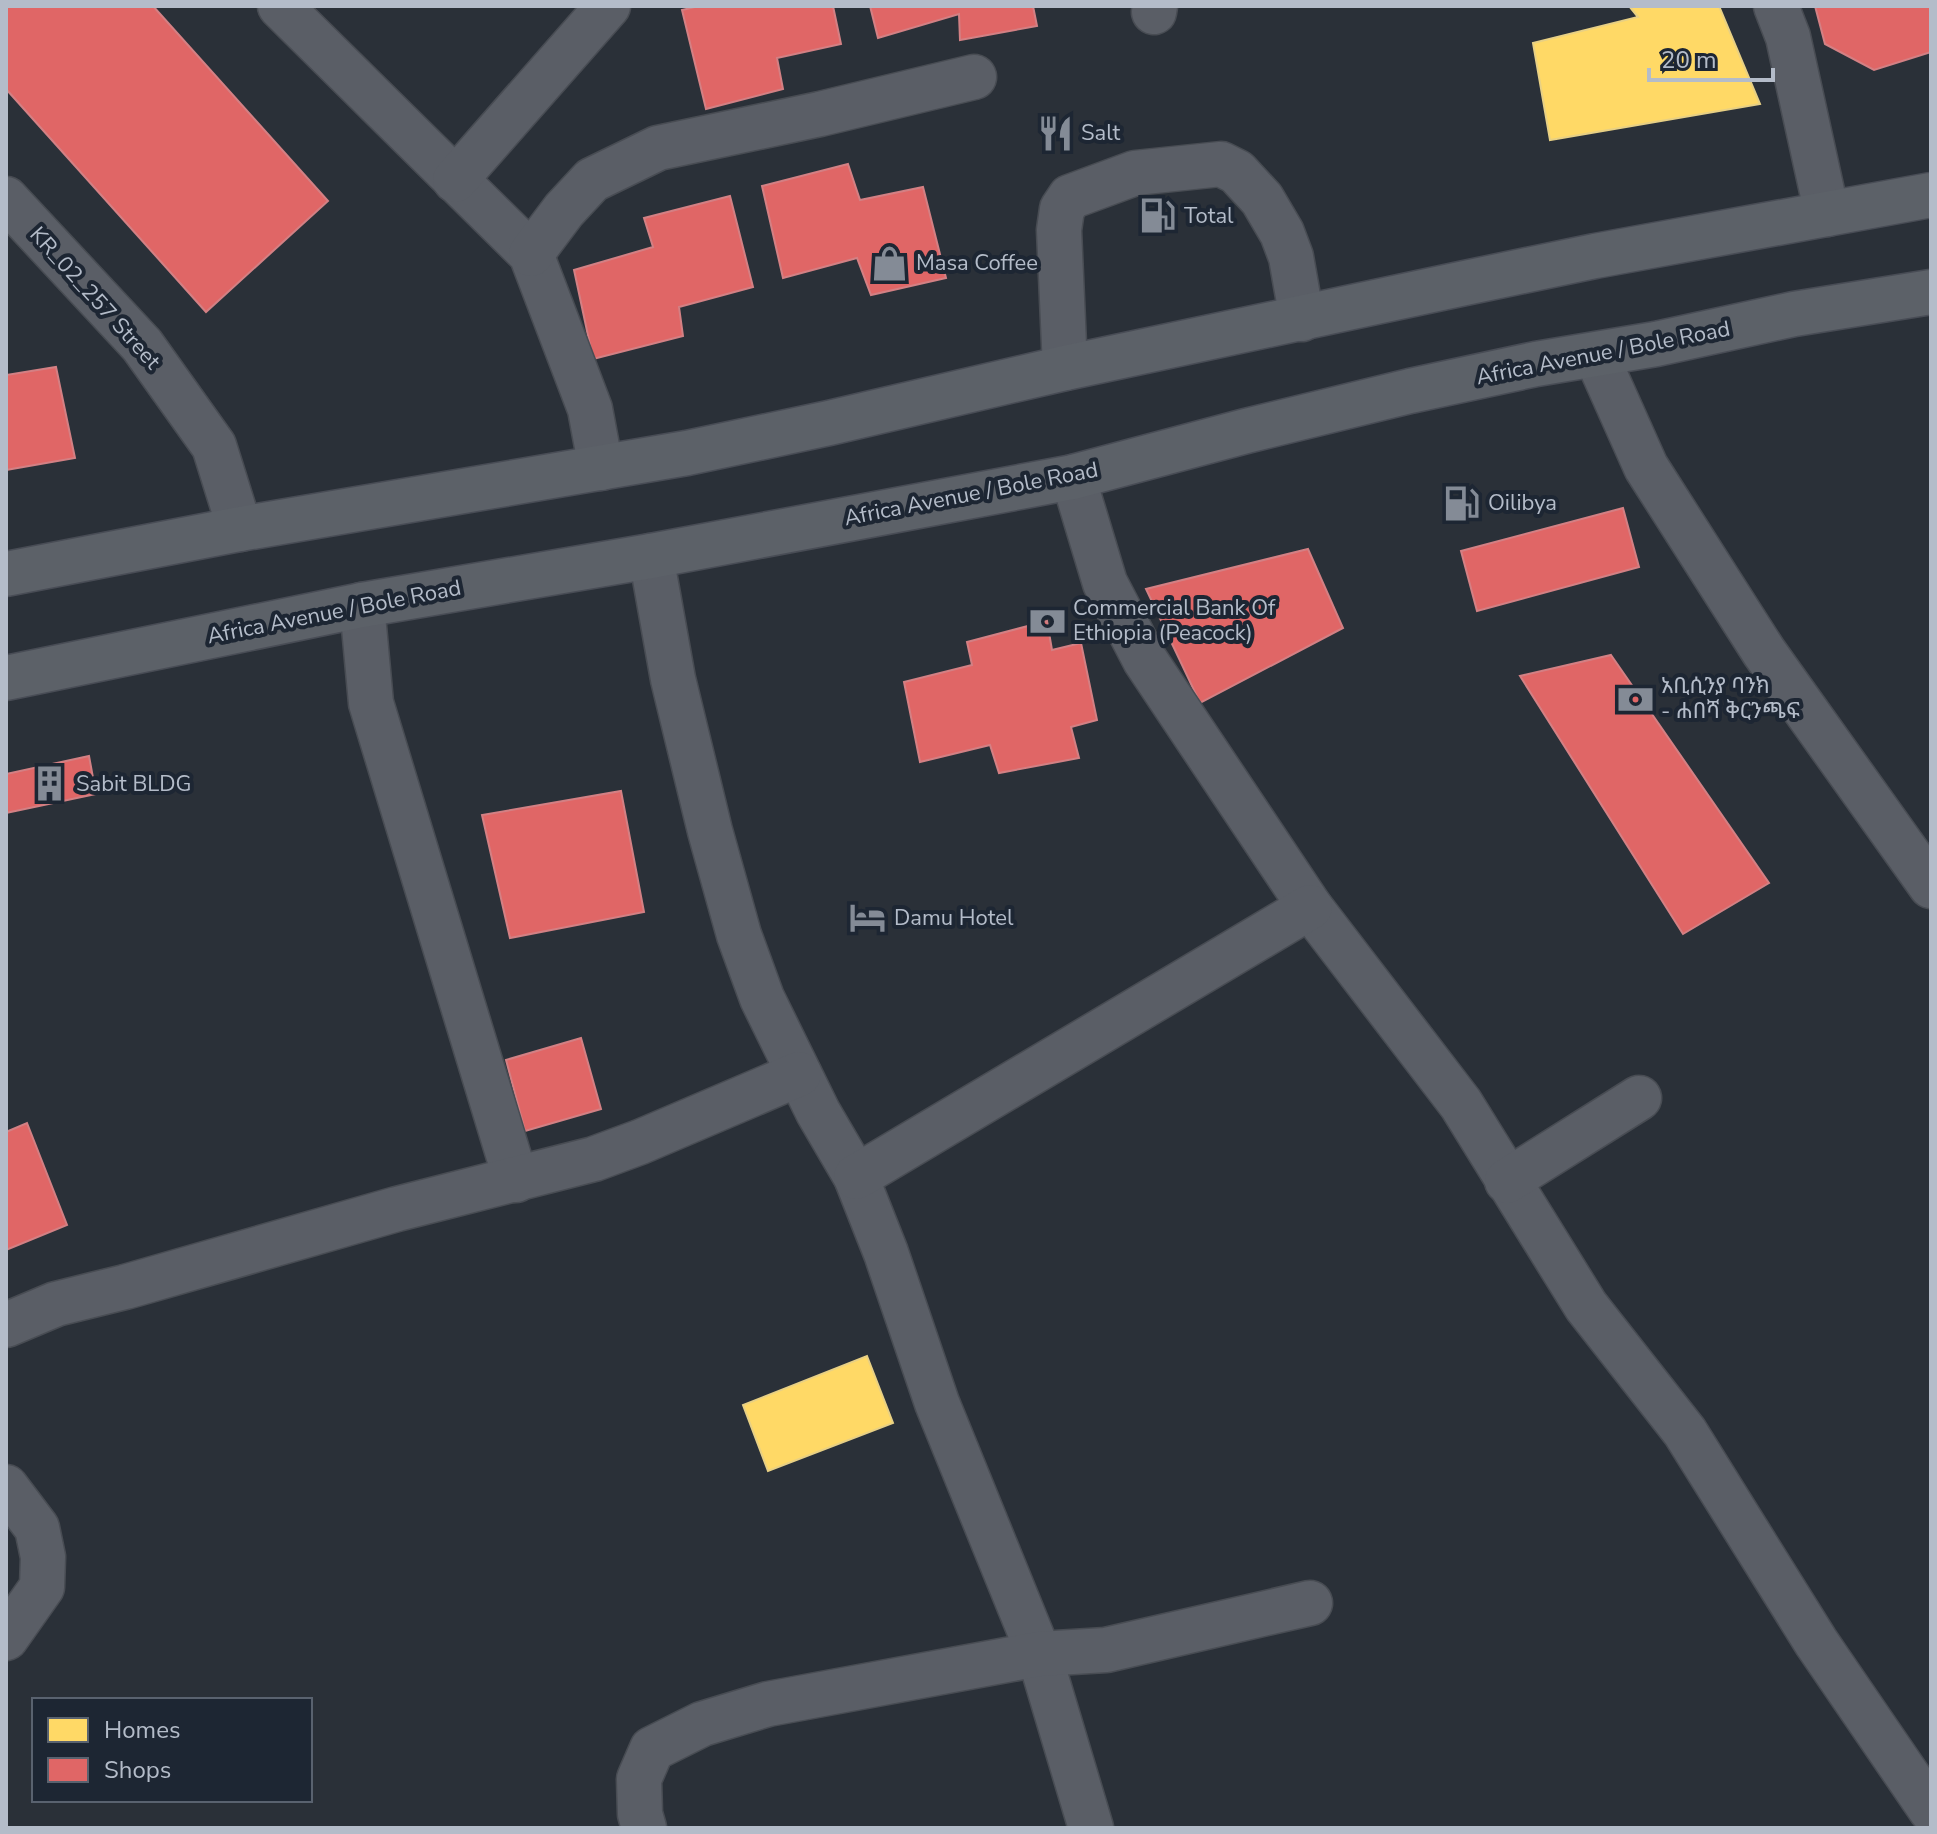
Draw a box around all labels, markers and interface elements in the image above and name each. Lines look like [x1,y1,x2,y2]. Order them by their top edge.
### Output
scale bar [1649,32,1773,82]
text: 20 m [1661,44,1717,76]
restaurant icon: Salt [1036,114,1074,152]
place label: Salt [1081,118,1121,148]
fuel station icon: Total [1139,197,1177,235]
place label: Total [1184,201,1234,231]
street label: KR_02_257 Street [23,220,167,376]
shop icon: Masa Coffee [871,244,909,282]
place label: Masa Coffee [916,248,1038,278]
street label: Africa Avenue / Bole Road [1473,314,1733,392]
street label: Africa Avenue / Bole Road [841,455,1101,533]
fuel station icon: Oilibya [1443,484,1481,522]
place label: Oilibya [1488,488,1557,518]
street label: Africa Avenue / Bole Road [204,573,464,651]
place label: Commercial Bank Of Ethiopia (Peacock) [1073,593,1276,648]
bank icon: Commercial Bank Of Ethiopia (Peacock) [1028,602,1066,640]
place label: አቢሲንያ ባንክ - ሐበሻ ቅርንጫፍ [1661,671,1800,726]
bank icon: አቢሲንያ ባንክ - ሐበሻ ቅርንጫፍ [1616,680,1654,718]
building icon: Sabit BLDG [31,765,69,803]
place label: Sabit BLDG [76,769,192,799]
hotel icon: Damu Hotel [849,899,887,937]
place label: Damu Hotel [894,903,1014,933]
legend [32,1698,312,1802]
text: Homes [104,1714,180,1746]
text: Shops [104,1754,171,1786]

